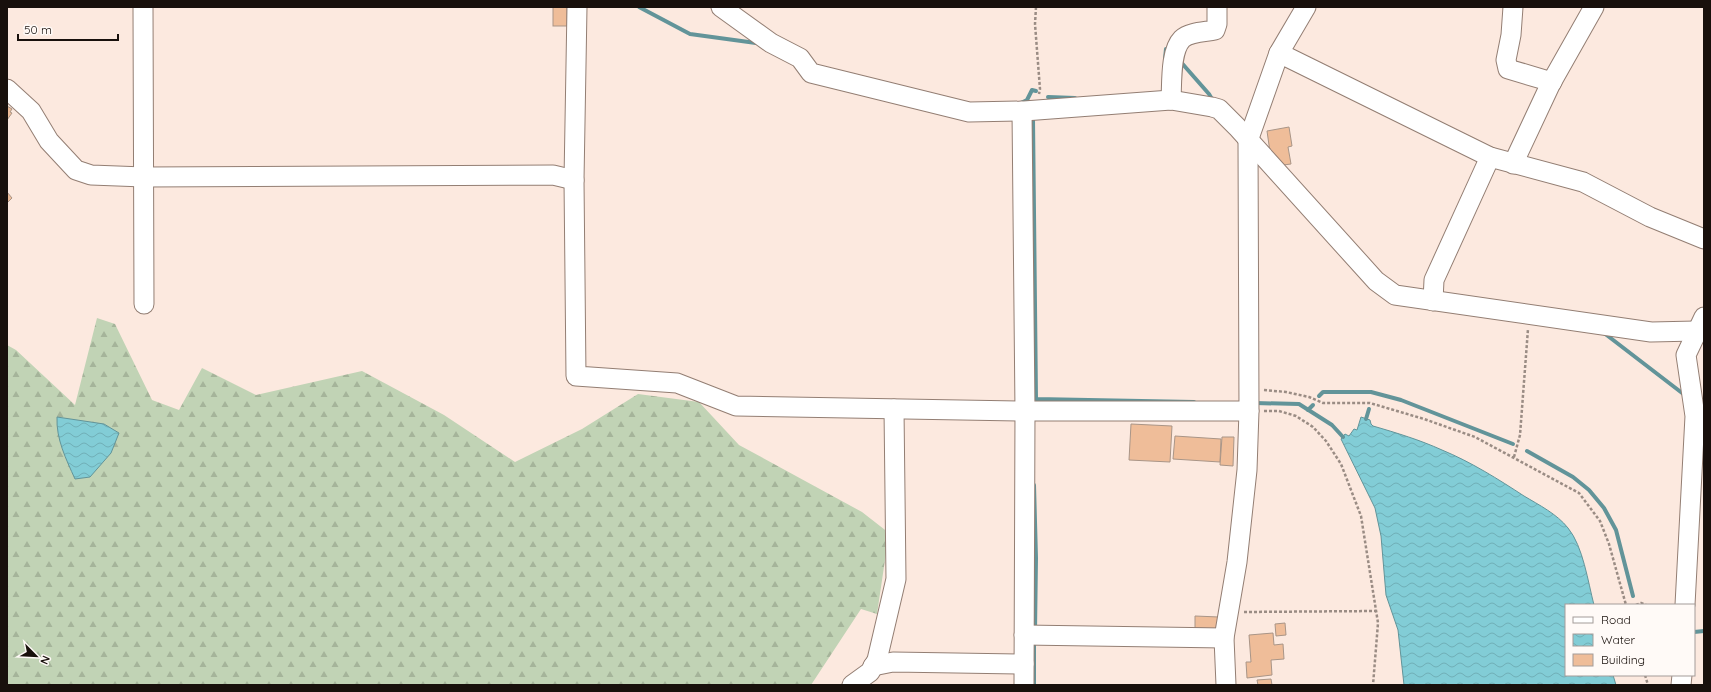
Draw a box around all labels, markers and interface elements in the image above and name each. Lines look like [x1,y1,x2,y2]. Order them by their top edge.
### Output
scale bar [18,16,118,42]
text: 50 m [24,22,52,37]
legend [1565,604,1695,676]
text: Road [1601,612,1631,627]
text: Water [1601,632,1636,647]
north arrow [16,636,56,676]
text: Building [1601,652,1645,667]
text: N [37,654,53,667]

